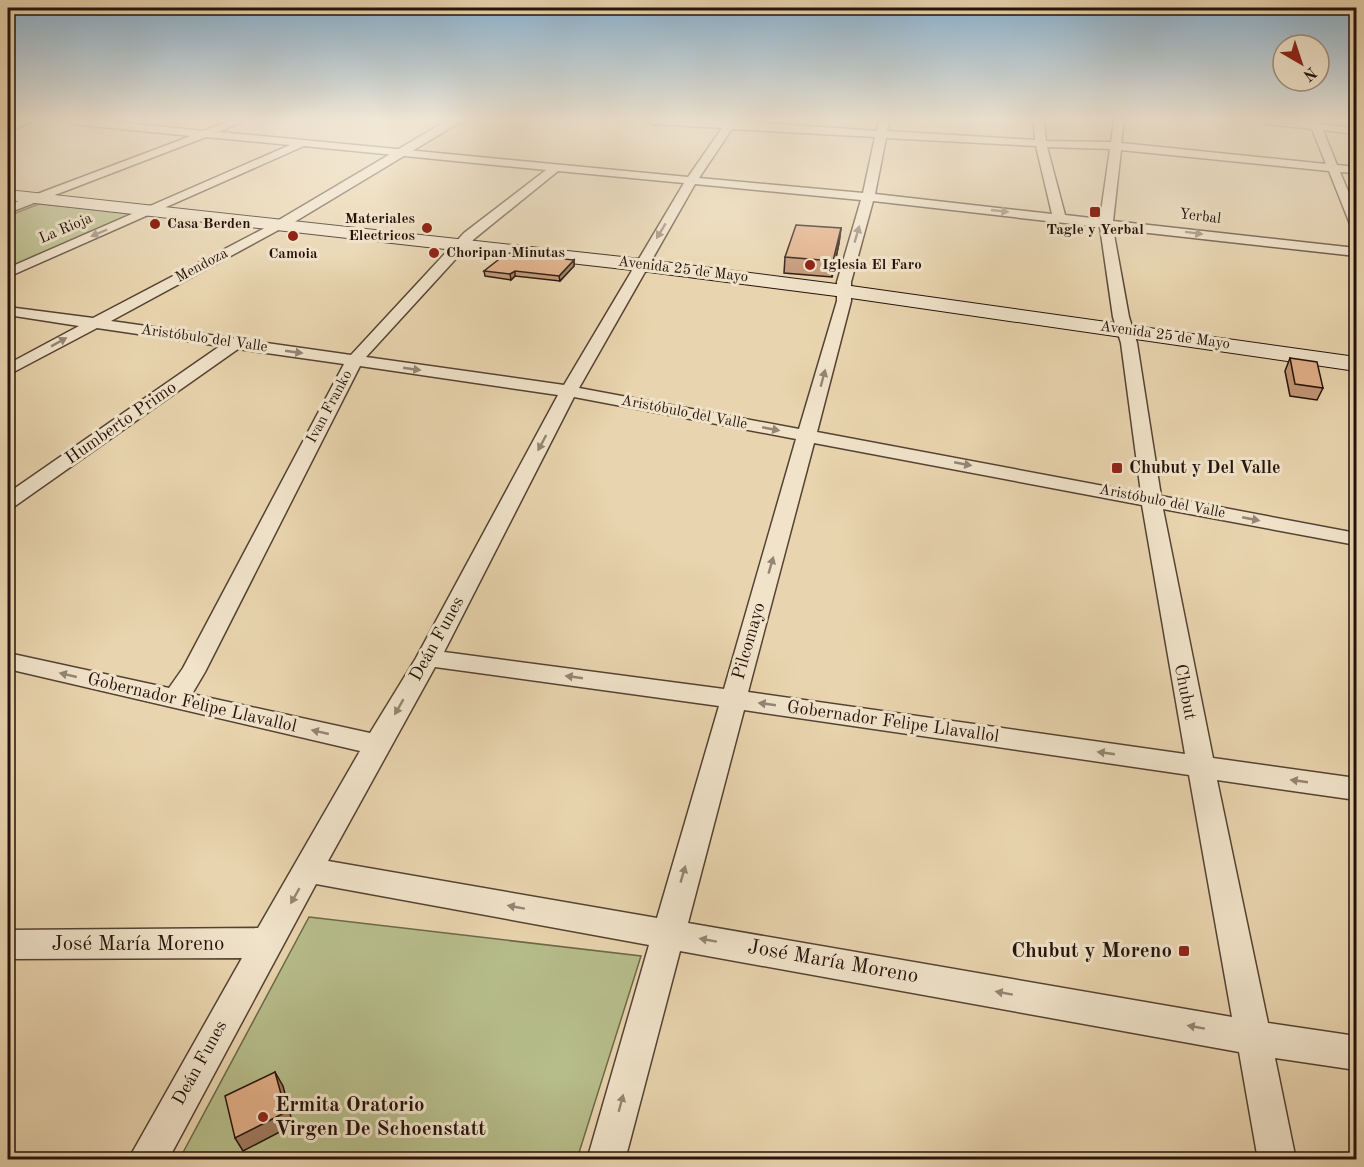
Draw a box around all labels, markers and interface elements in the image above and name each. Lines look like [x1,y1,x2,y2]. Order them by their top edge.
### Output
north arrow [1271,33,1331,93]
text: N [1299,63,1319,84]
marker: Tagle y Yerbal [1088,205,1102,219]
one-way arrow [991,206,1010,216]
street label: Yerbal [1178,207,1222,227]
street label: La Rioja [37,211,95,247]
place label: Materiales Electricos [345,212,415,244]
marker: Casa Berden [148,217,162,231]
place label: Casa Berden [167,217,251,232]
marker: Materiales Electricos [420,221,434,235]
one-way arrow [656,223,666,240]
place label: Tagle y Yerbal [1046,223,1144,238]
one-way arrow [853,225,863,243]
one-way arrow [89,228,107,238]
one-way arrow [1184,228,1203,238]
marker: Camoia [286,229,300,243]
street label: Mendoza [173,246,231,286]
marker: Choripan Minutas [427,246,441,260]
place label: Choripan Minutas [446,246,565,261]
place label: Camoia [268,247,318,262]
street label: Avenida 25 de Mayo [617,255,749,285]
marker: Iglesia El Faro [803,258,817,272]
place label: Iglesia El Faro [822,258,922,273]
street label: Avenida 25 de Mayo [1099,319,1231,353]
street label: Aristóbulo del Valle [140,323,269,355]
one-way arrow [51,337,68,347]
one-way arrow [285,347,304,356]
one-way arrow [403,365,422,374]
street label: Ivan Franko [305,368,355,446]
one-way arrow [819,368,828,386]
street label: Humberto Primo [62,378,180,468]
street label: Aristóbulo del Valle [620,393,748,433]
one-way arrow [762,425,781,434]
one-way arrow [537,435,547,452]
place label: Chubut y Del Valle [1129,459,1280,477]
one-way arrow [954,460,973,469]
marker: Chubut y Del Valle [1110,461,1124,475]
street label: Aristóbulo del Valle [1098,482,1226,522]
one-way arrow [1242,515,1261,524]
one-way arrow [766,556,776,574]
street label: Deán Funes [406,594,468,684]
street label: Pilcomayo [729,600,769,682]
street label: Chubut [1171,663,1199,721]
one-way arrow [59,670,78,679]
street label: Gobernador Felipe Llavallol [86,670,299,736]
one-way arrow [564,673,583,682]
street label: Gobernador Felipe Llavallol [786,698,1000,746]
one-way arrow [394,699,405,715]
one-way arrow [758,699,777,708]
one-way arrow [311,727,329,737]
one-way arrow [1096,748,1115,757]
one-way arrow [1289,776,1308,785]
one-way arrow [679,865,689,883]
one-way arrow [289,888,300,904]
one-way arrow [507,902,526,911]
street label: José María Moreno [52,934,224,955]
one-way arrow [699,935,718,944]
street label: José María Moreno [746,937,920,987]
place label: Chubut y Moreno [1011,941,1172,962]
marker: Chubut y Moreno [1177,944,1191,958]
one-way arrow [994,988,1013,997]
street label: Deán Funes [169,1018,231,1108]
one-way arrow [1186,1022,1205,1031]
one-way arrow [617,1094,627,1112]
place label: Ermita Oratorio Virgen De Schoenstatt [275,1095,486,1140]
marker: Ermita Oratorio Virgen De Schoenstatt [256,1110,270,1124]

